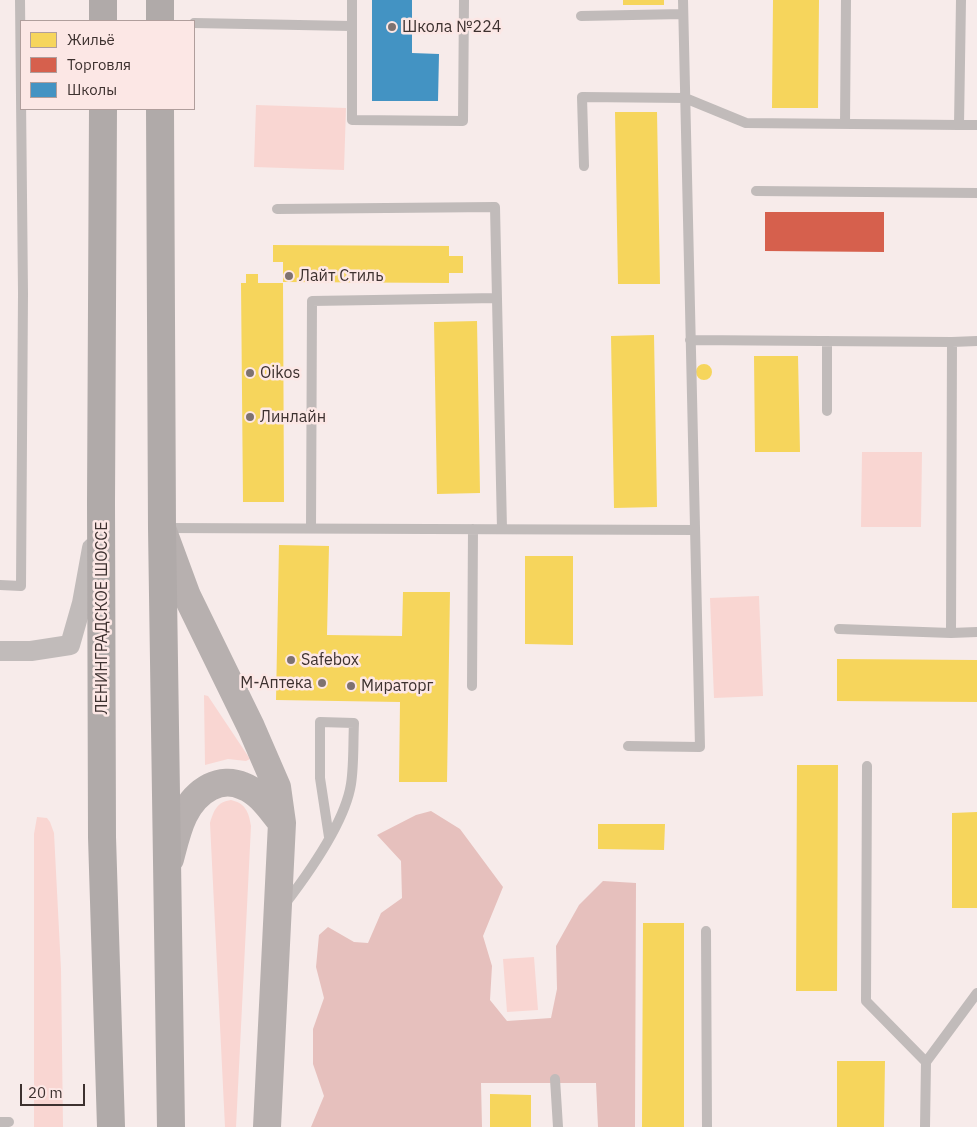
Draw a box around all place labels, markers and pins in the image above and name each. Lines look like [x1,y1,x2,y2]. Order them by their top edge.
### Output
place label: Школа №224 [402,17,501,37]
marker: Школа №224 [386,21,398,33]
place label: Лайт Стиль [299,266,383,286]
marker: Лайт Стиль [283,270,295,282]
place label: Oikos [260,363,300,383]
marker: Oikos [244,367,256,379]
place label: Линлайн [260,407,326,427]
marker: Линлайн [244,411,256,423]
place label: Safebox [301,650,359,670]
marker: Safebox [285,654,297,666]
place label: М-Аптека [240,673,312,693]
place label: Мираторг [361,676,433,696]
marker: М-Аптека [316,677,328,689]
marker: Мираторг [345,680,357,692]

